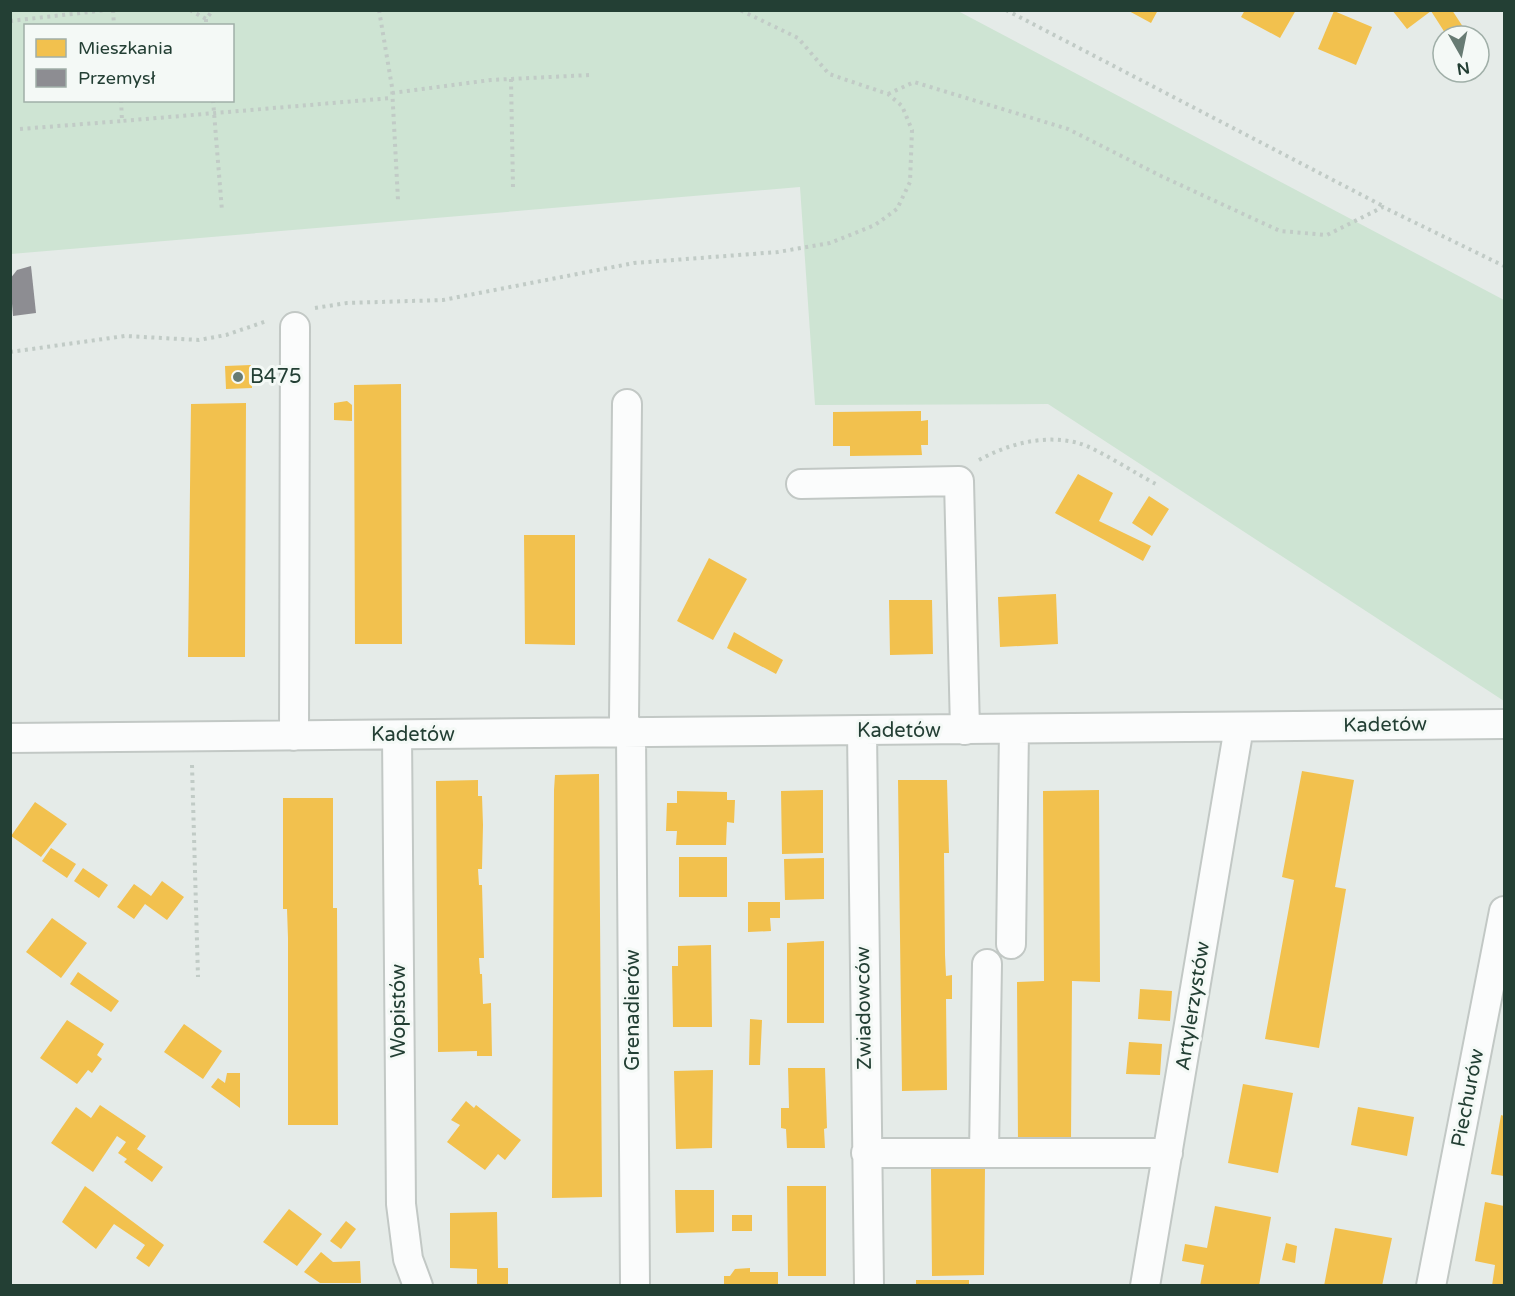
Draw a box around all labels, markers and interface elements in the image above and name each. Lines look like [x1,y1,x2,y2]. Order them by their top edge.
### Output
legend [24,24,234,102]
north arrow [1431,24,1491,84]
text: Mieszkania [78,37,173,59]
text: N [1455,57,1471,79]
text: Przemysł [78,67,156,89]
place label: B475 [250,365,302,389]
marker: B475 [231,370,245,384]
street label: Kadetów [1343,712,1427,738]
street label: Kadetów [857,719,941,743]
street label: Kadetów [371,723,455,747]
street label: Artylerzystów [1171,940,1215,1072]
street label: Zwiadowców [851,946,877,1070]
street label: Grenadierów [621,949,645,1071]
street label: Wopistów [387,964,411,1058]
street label: Piechurów [1447,1047,1489,1149]

